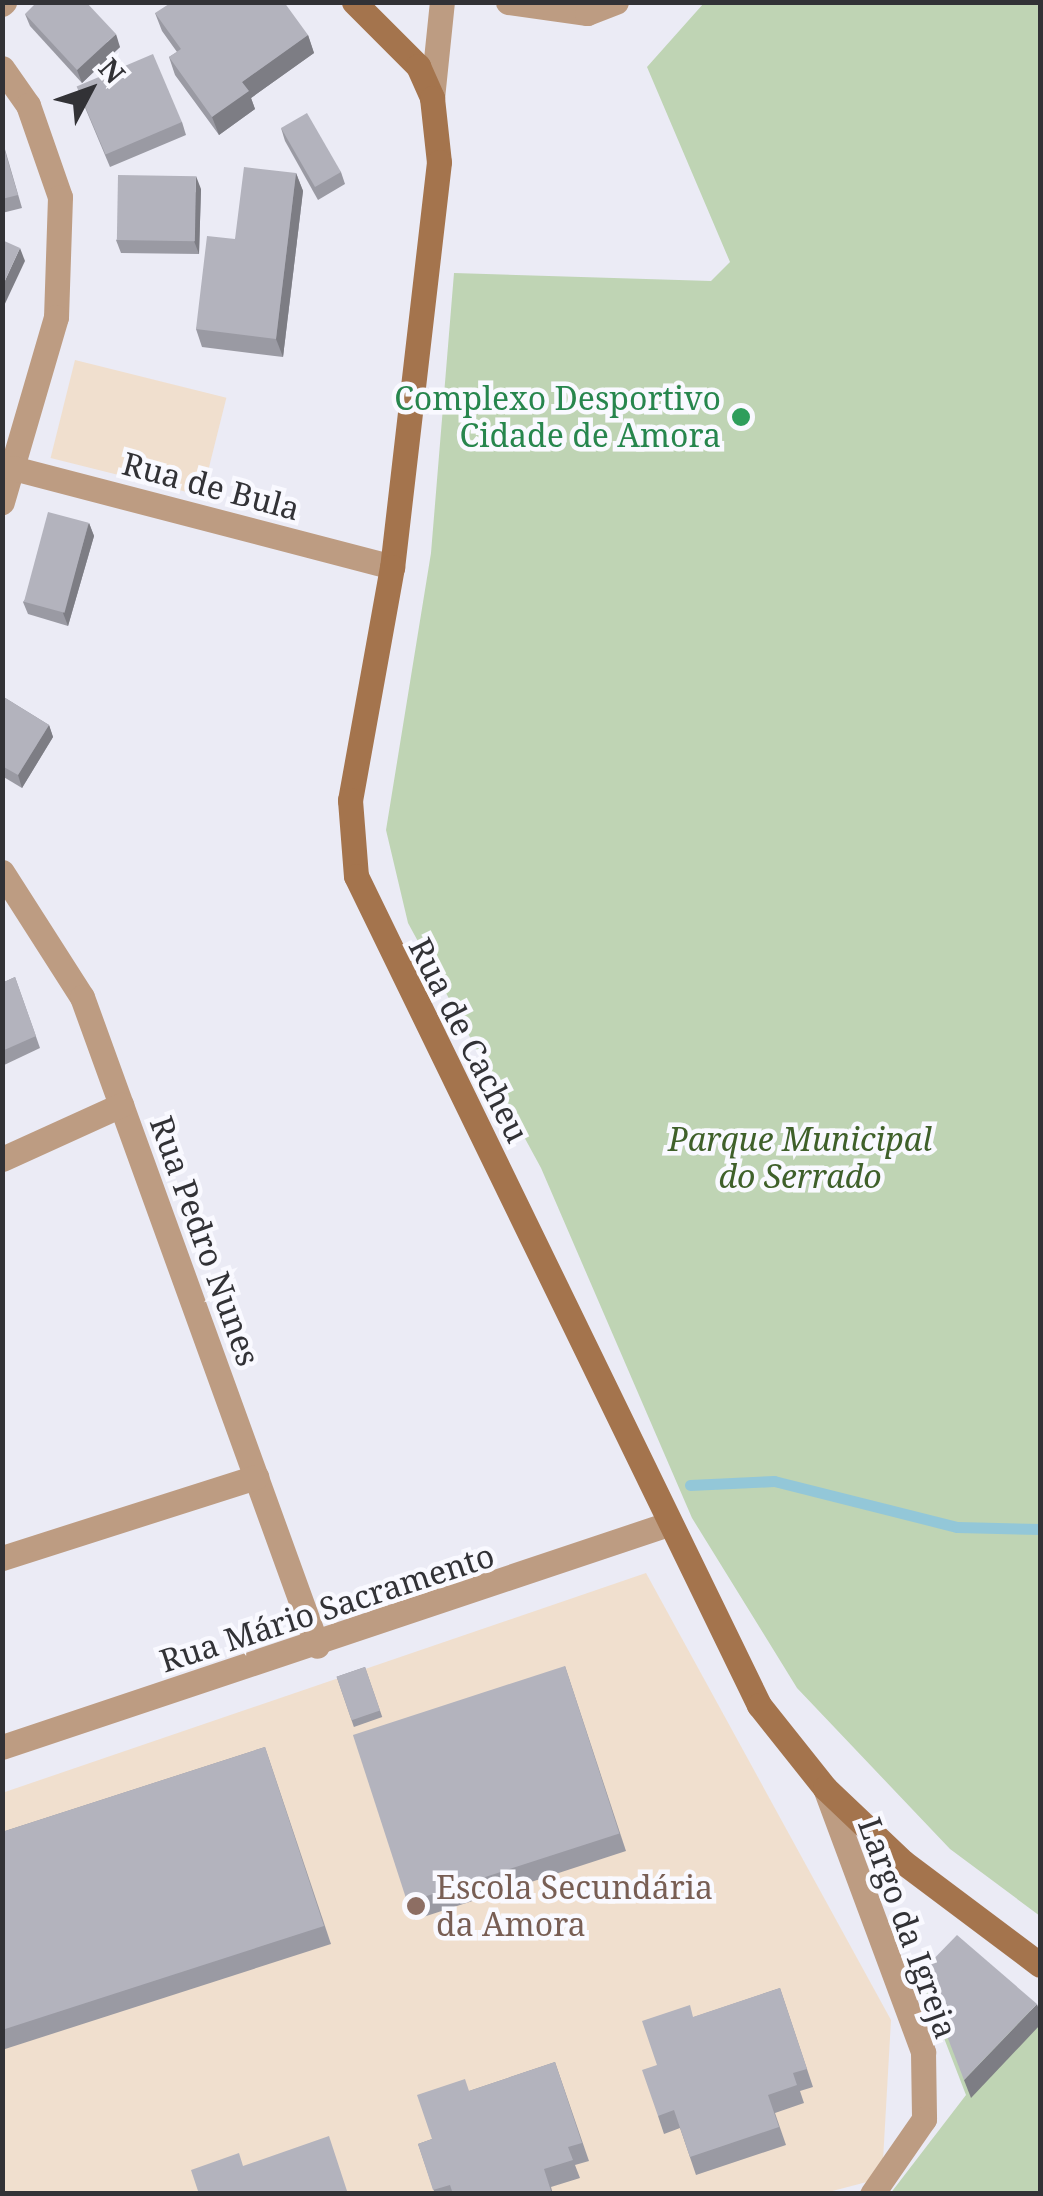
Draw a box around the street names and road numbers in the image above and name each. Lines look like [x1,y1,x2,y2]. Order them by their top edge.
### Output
street label: Rua de Bula [118,444,304,528]
street label: Rua de Cacheu [401,932,537,1148]
street label: Rua Pedro Nunes [142,1111,268,1371]
street label: Rua Mário Sacramento [155,1536,499,1680]
street label: Largo da Igreja [850,1813,966,2043]

